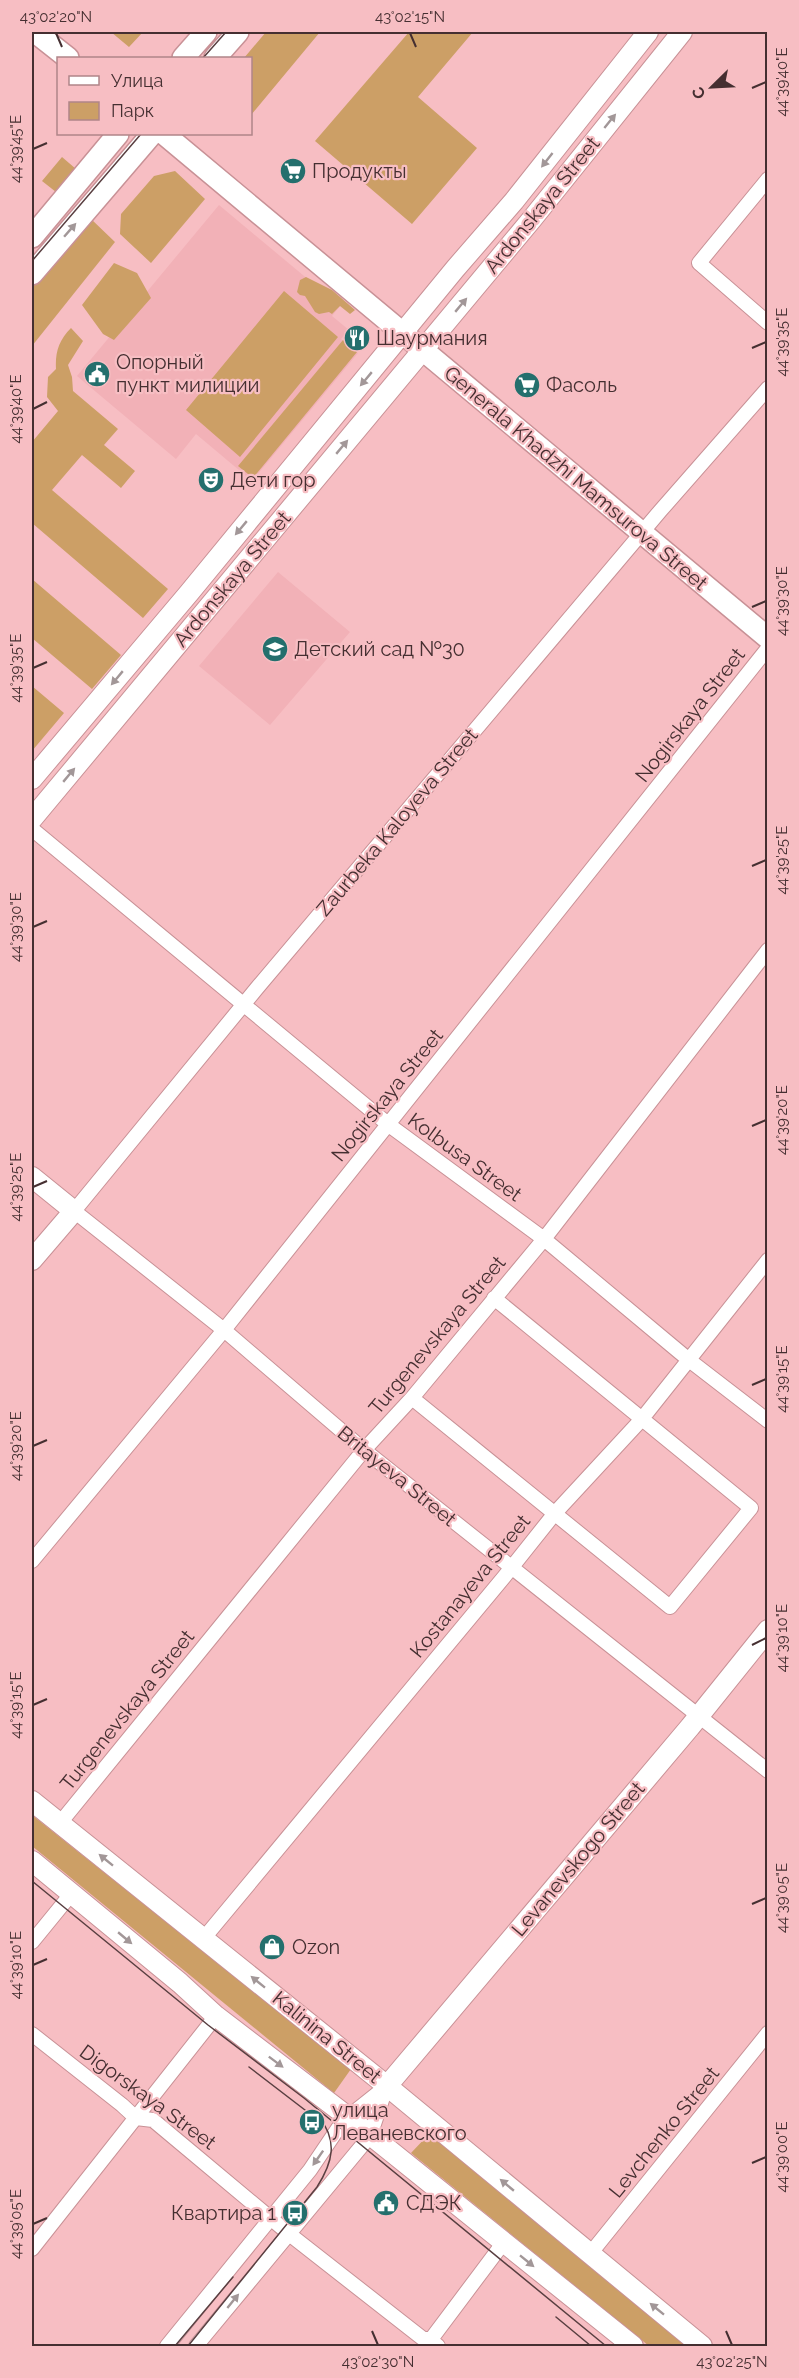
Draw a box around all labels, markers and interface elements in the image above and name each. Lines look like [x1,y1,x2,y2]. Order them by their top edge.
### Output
text: 43°02'20"N [20,8,92,26]
text: 43°02'15"N [375,8,445,26]
text: 44°39'40"E [773,47,791,117]
legend [57,57,252,135]
north arrow [682,57,742,117]
text: Улица [111,70,163,91]
text: С [688,84,710,102]
text: Парк [111,100,154,121]
one-way arrow [604,113,617,129]
text: 44°39'45"E [7,115,25,183]
street label: Ardonskaya Street [479,132,605,278]
one-way arrow [541,152,553,167]
supermarket icon: Продукты [278,156,308,186]
place label: Продукты [312,159,406,183]
one-way arrow [63,222,76,238]
one-way arrow [454,297,467,313]
text: 44°39'35"E [773,308,791,376]
restaurant icon: Шаурмания [342,323,372,353]
place label: Шаурмания [376,326,488,350]
place label: Опорный пункт милиции [116,350,259,397]
public building icon: Опорный пункт милиции [82,359,112,389]
street label: Generala Khadzhi Mamsurova Street [440,361,713,595]
supermarket icon: Фасоль [512,370,542,400]
one-way arrow [360,371,373,387]
place label: Фасоль [546,373,617,397]
text: 44°39'40"E [7,374,25,444]
one-way arrow [335,440,348,455]
theatre icon: Дети гор [196,465,226,495]
place label: Дети гор [230,468,316,492]
street label: Ardonskaya Street [168,506,296,651]
one-way arrow [235,520,248,535]
text: 44°39'30"E [773,566,791,636]
text: 44°39'35"E [7,634,25,702]
school or university icon: Детский сад №30 [260,634,290,664]
place label: Детский сад №30 [294,637,465,661]
street label: Nogirskaya Street [630,643,750,787]
one-way arrow [110,670,123,686]
street label: Zaurbeka Kaloyeva Street [311,723,483,921]
one-way arrow [62,768,75,783]
text: 44°39'25"E [773,826,791,894]
text: 44°39'30"E [7,892,25,962]
street label: Nogirskaya Street [326,1024,448,1166]
text: 44°39'20"E [773,1085,791,1155]
street label: Kolbusa Street [403,1108,527,1207]
text: 44°39'25"E [7,1153,25,1221]
street label: Turgenevskaya Street [364,1251,511,1419]
text: 44°39'15"E [773,1345,791,1413]
text: 44°39'20"E [7,1411,25,1481]
street label: Britayeva Street [333,1421,461,1531]
street label: Kostanayeva Street [405,1509,535,1662]
text: 44°39'10"E [773,1604,791,1672]
street label: Turgenevskaya Street [55,1625,199,1795]
text: 44°39'15"E [7,1671,25,1739]
street label: Levanevskogo Street [506,1777,650,1941]
one-way arrow [98,1854,114,1867]
text: 44°39'05"E [773,1863,791,1933]
text: 44°39'10"E [7,1931,25,1999]
one-way arrow [118,1931,133,1943]
shop icon: Ozon [257,1932,287,1962]
place label: Ozon [292,1935,340,1959]
one-way arrow [251,1976,266,1988]
street label: Kalinina Street [268,1986,386,2088]
street label: Digorskaya Street [75,2039,221,2155]
one-way arrow [268,2055,283,2067]
street label: Levchenko Street [604,2061,724,2202]
place label: улица Леваневского [332,2098,467,2145]
bus stop icon: улица Леваневского [297,2107,327,2137]
text: 44°39'00"E [773,2121,791,2193]
one-way arrow [312,2150,324,2166]
one-way arrow [500,2179,515,2192]
public building icon: СДЭК [371,2188,401,2218]
text: 44°39'05"E [7,2189,25,2259]
place label: СДЭК [406,2191,462,2215]
bus stop icon: Квартира 1 [280,2198,310,2228]
place label: Квартира 1 [171,2201,276,2225]
one-way arrow [520,2254,535,2267]
one-way arrow [226,2293,239,2309]
one-way arrow [649,2303,665,2316]
text: 43°02'30"N [342,2353,414,2371]
text: 43°02'25"N [696,2353,768,2371]

